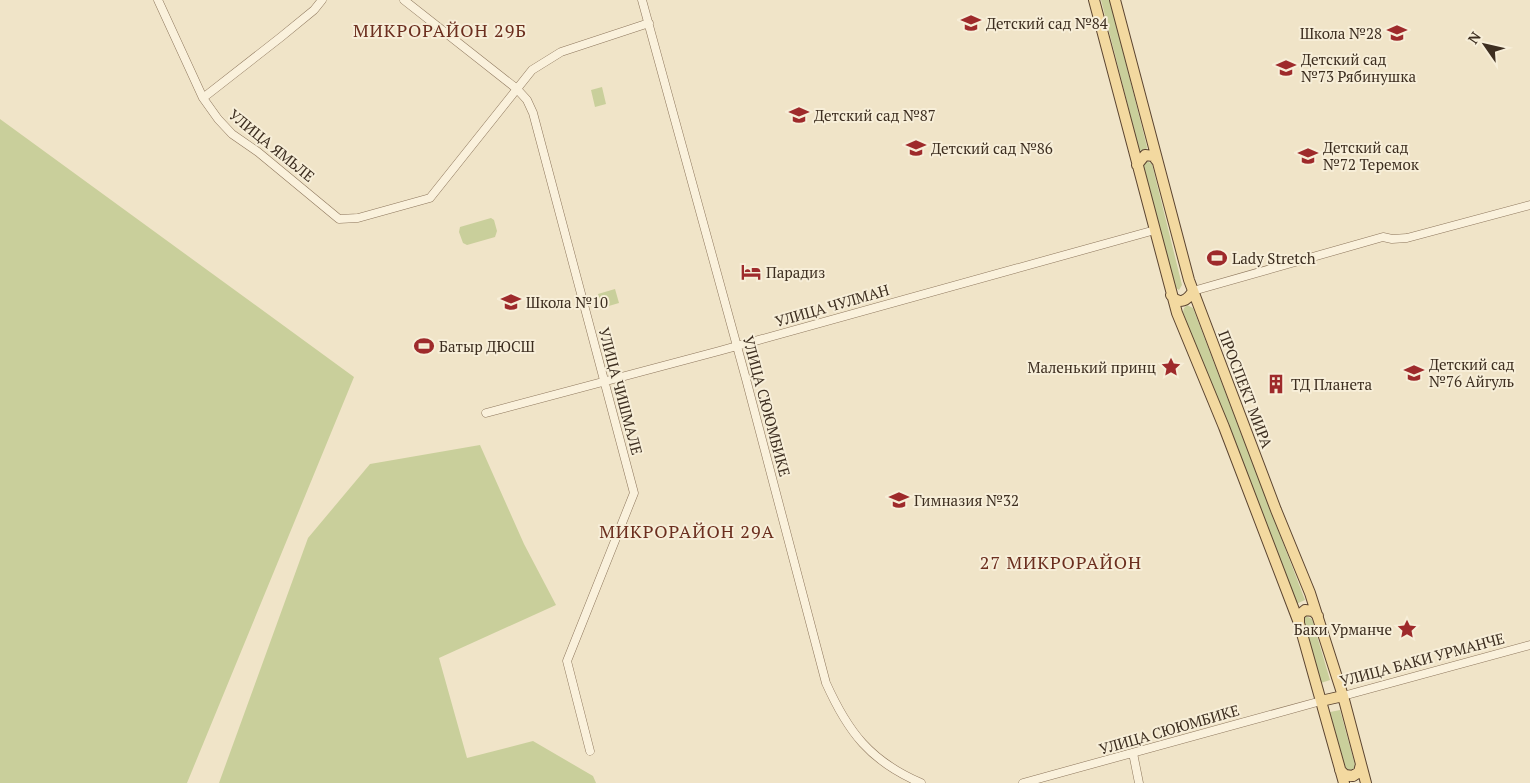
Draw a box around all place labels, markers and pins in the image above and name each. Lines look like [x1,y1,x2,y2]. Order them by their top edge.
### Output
school or university icon: Детский сад №84 [960,12,982,34]
place label: Детский сад №84 [986,13,1108,33]
school or university icon: Школа №28 [1386,22,1408,44]
place label: Школа №28 [1300,23,1382,43]
place label: Детский сад №73 Рябинушка [1301,49,1416,86]
school or university icon: Детский сад №73 Рябинушка [1275,57,1297,79]
school or university icon: Детский сад №87 [788,104,810,126]
place label: Детский сад №87 [814,105,936,125]
school or university icon: Детский сад №86 [905,137,927,159]
place label: Детский сад №72 Теремок [1323,137,1420,174]
place label: Детский сад №86 [931,138,1053,158]
school or university icon: Детский сад №72 Теремок [1297,145,1319,167]
sports icon: Lady Stretch [1206,247,1228,269]
place label: Lady Stretch [1232,248,1316,268]
hotel icon: Парадиз [740,261,762,283]
place label: Парадиз [766,262,825,282]
school or university icon: Школа №10 [500,291,522,313]
place label: Школа №10 [526,292,608,312]
sports icon: Батыр ДЮСШ [413,335,435,357]
place label: Батыр ДЮСШ [439,336,535,356]
place label: Детский сад №76 Айгуль [1429,354,1515,391]
place icon: Маленький принц [1160,356,1182,378]
place label: Маленький принц [1028,357,1156,377]
school or university icon: Детский сад №76 Айгуль [1403,362,1425,384]
building icon: ТД Планета [1265,373,1287,395]
place label: ТД Планета [1291,374,1372,394]
school or university icon: Гимназия №32 [888,489,910,511]
place label: Гимназия №32 [914,490,1019,510]
place icon: Баки Урманче [1396,618,1418,640]
place label: Баки Урманче [1294,619,1392,639]

